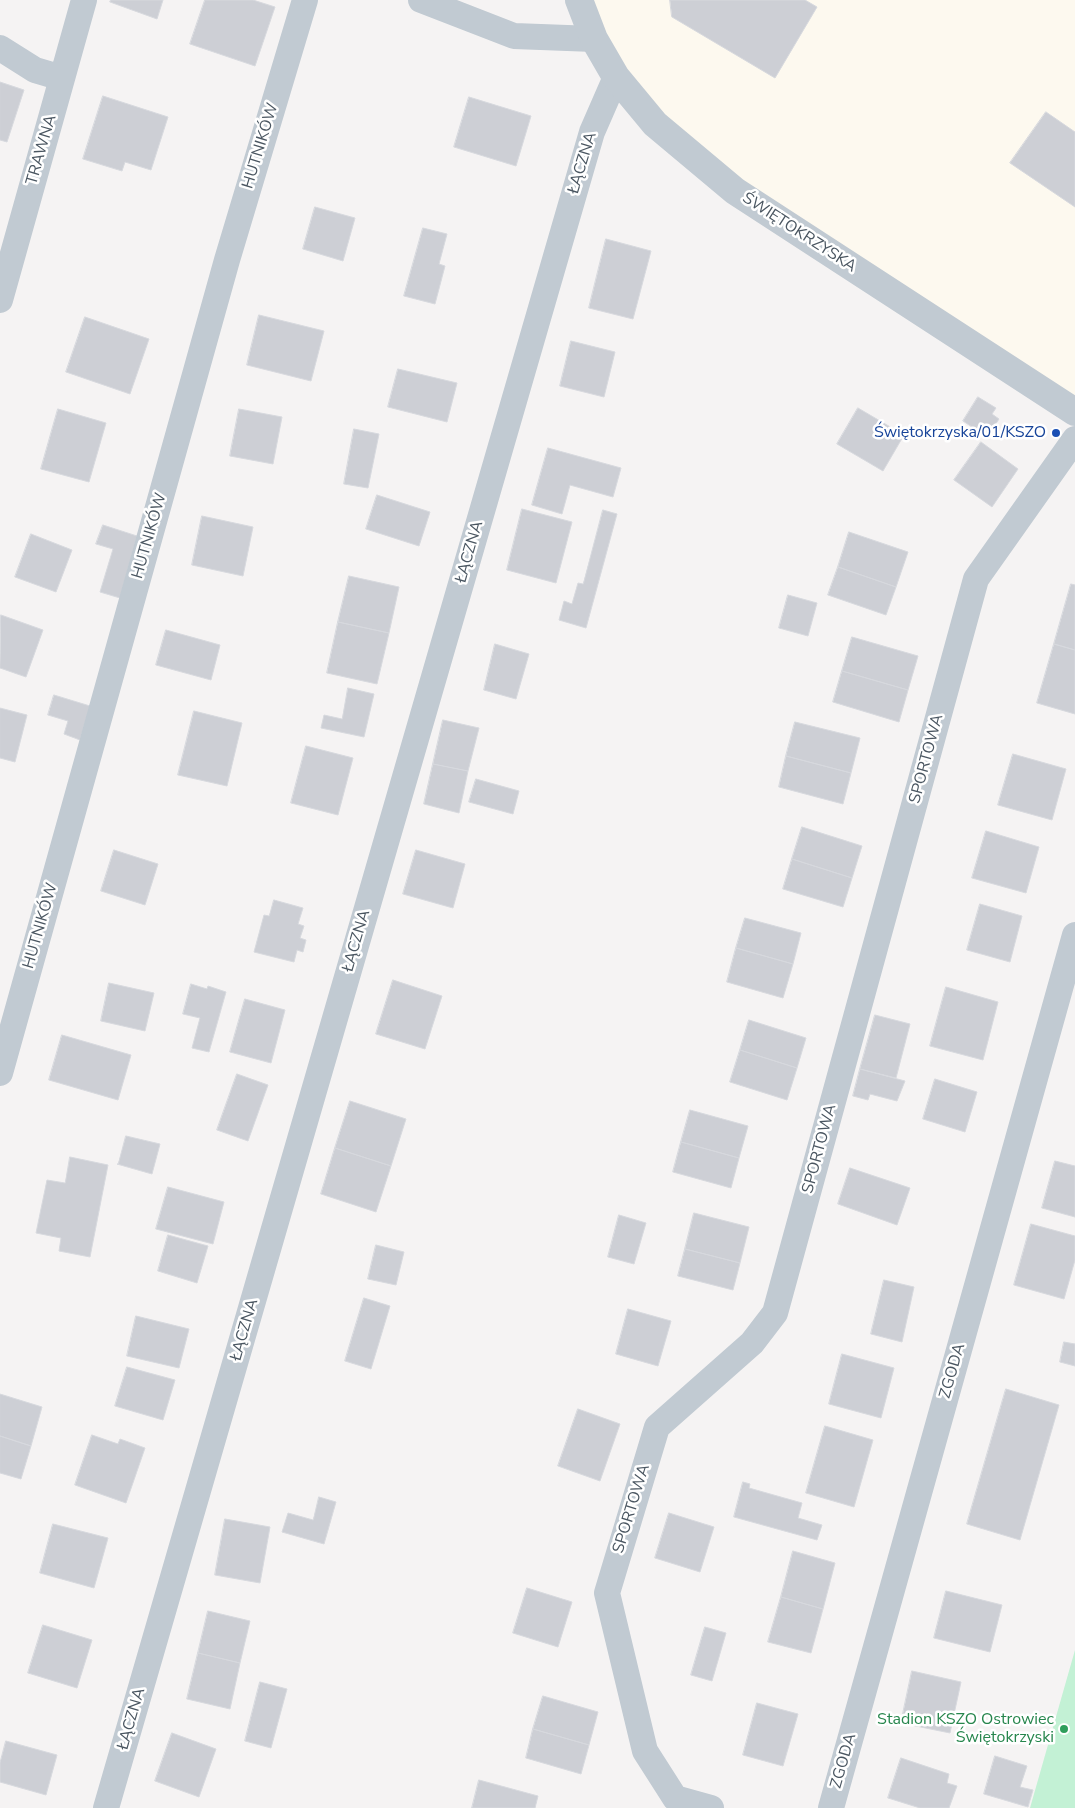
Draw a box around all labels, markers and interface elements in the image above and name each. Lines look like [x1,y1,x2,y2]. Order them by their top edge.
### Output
street label: HUTNIKÓW [239,101,283,191]
street label: TRAWNA [23,113,61,187]
street label: ŁĄCZNA [565,130,601,196]
street label: ŚWIĘTOKRZYSKA [738,189,860,277]
place label: Świętokrzyska/01/KSZO [874,423,1046,443]
marker: Świętokrzyska/01/KSZO [1050,427,1062,439]
street label: HUTNIKÓW [129,491,171,581]
street label: ŁĄCZNA [452,519,488,585]
street label: SPORTOWA [906,712,948,806]
street label: HUTNIKÓW [20,881,62,971]
street label: ŁĄCZNA [339,908,375,974]
street label: SPORTOWA [799,1102,841,1196]
street label: ŁĄCZNA [227,1297,263,1363]
street label: ZGODA [936,1341,970,1401]
street label: SPORTOWA [609,1462,655,1556]
street label: ŁĄCZNA [114,1686,150,1752]
place label: Stadion KSZO Ostrowiec Świętokrzyski [877,1710,1054,1748]
marker: Stadion KSZO Ostrowiec Świętokrzyski [1058,1723,1070,1735]
street label: ZGODA [827,1731,861,1791]

